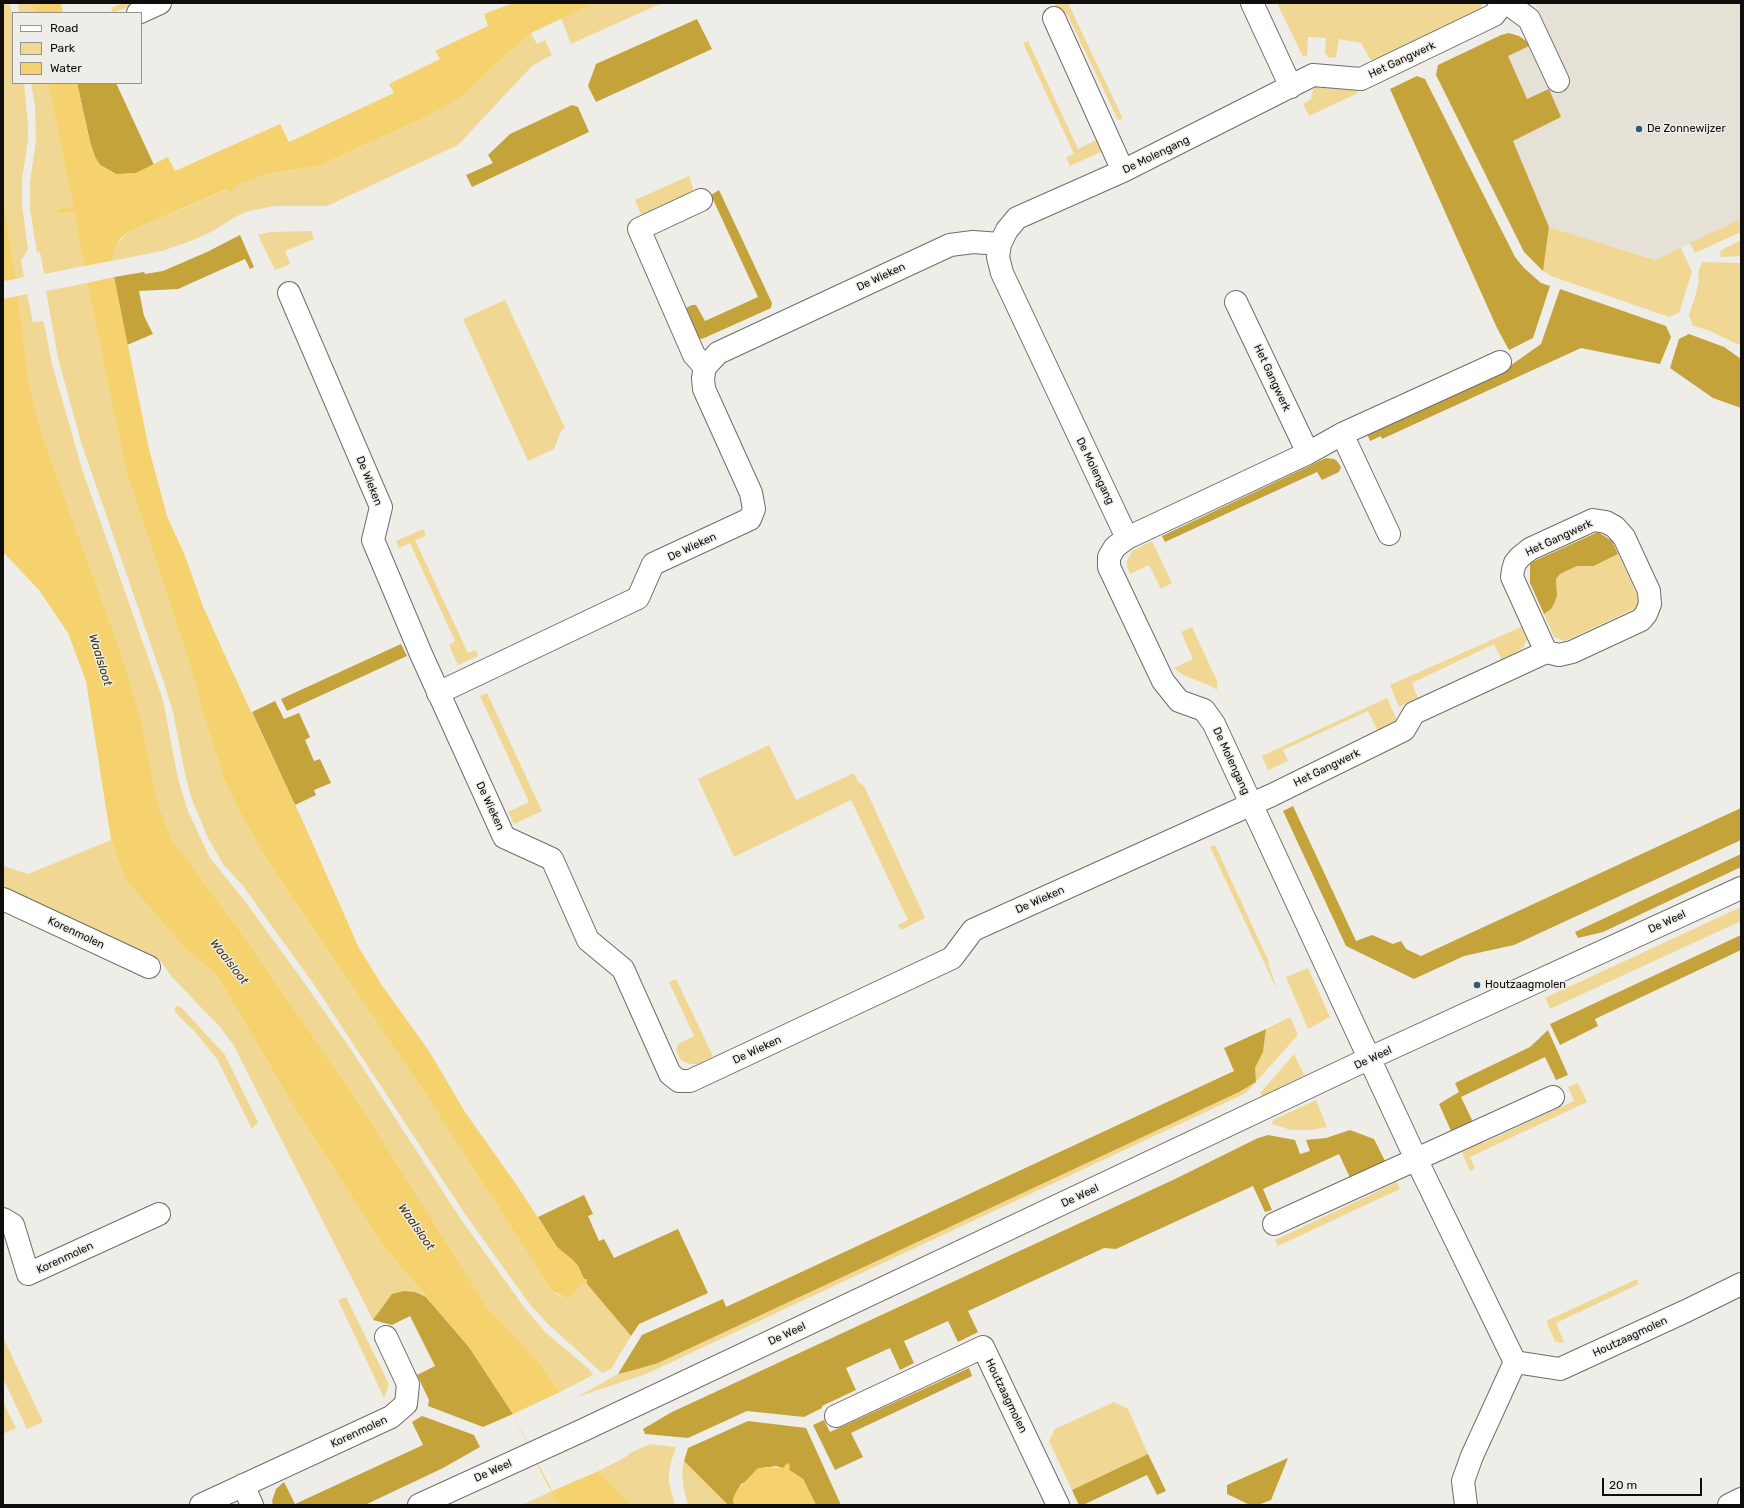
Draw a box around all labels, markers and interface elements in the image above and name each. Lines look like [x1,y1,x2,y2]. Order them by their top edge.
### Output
legend [12,12,142,84]
text: Road [50,21,78,35]
street label: Het Gangwerk [1366,39,1438,81]
text: Park [50,41,75,55]
text: Water [50,61,82,75]
place label: De Zonnewijzer [1647,122,1726,136]
marker: De Zonnewijzer [1634,124,1644,134]
street label: De Molengang [1120,133,1192,177]
street label: De Wieken [855,260,907,294]
street label: Het Gangwerk [1251,342,1293,414]
street label: De Molengang [1073,435,1117,507]
street label: De Wieken [353,454,385,508]
street label: Het Gangwerk [1523,517,1595,559]
street label: De Wieken [666,530,718,564]
water label: Waalsloot [85,632,115,688]
street label: De Molengang [1210,725,1252,797]
street label: Het Gangwerk [1292,746,1362,790]
street label: De Wieken [473,780,507,832]
street label: De Wieken [1013,883,1067,917]
street label: De Weel [1646,908,1688,936]
street label: Korenmolen [46,914,106,952]
water label: Waalsloot [207,936,251,988]
place label: Houtzaagmolen [1485,978,1566,992]
marker: Houtzaagmolen [1472,980,1482,990]
street label: De Wieken [731,1033,783,1067]
street label: De Weel [1352,1044,1394,1072]
street label: De Weel [1059,1182,1101,1210]
water label: Waalsloot [395,1201,437,1253]
street label: Korenmolen [35,1239,95,1277]
street label: Houtzaagmolen [1591,1314,1669,1360]
street label: De Weel [766,1320,808,1348]
street label: Houtzaagmolen [982,1357,1030,1435]
street label: Korenmolen [329,1413,389,1451]
street label: De Weel [472,1457,514,1485]
scale bar [1604,1470,1704,1496]
text: 20 m [1609,1478,1637,1492]

